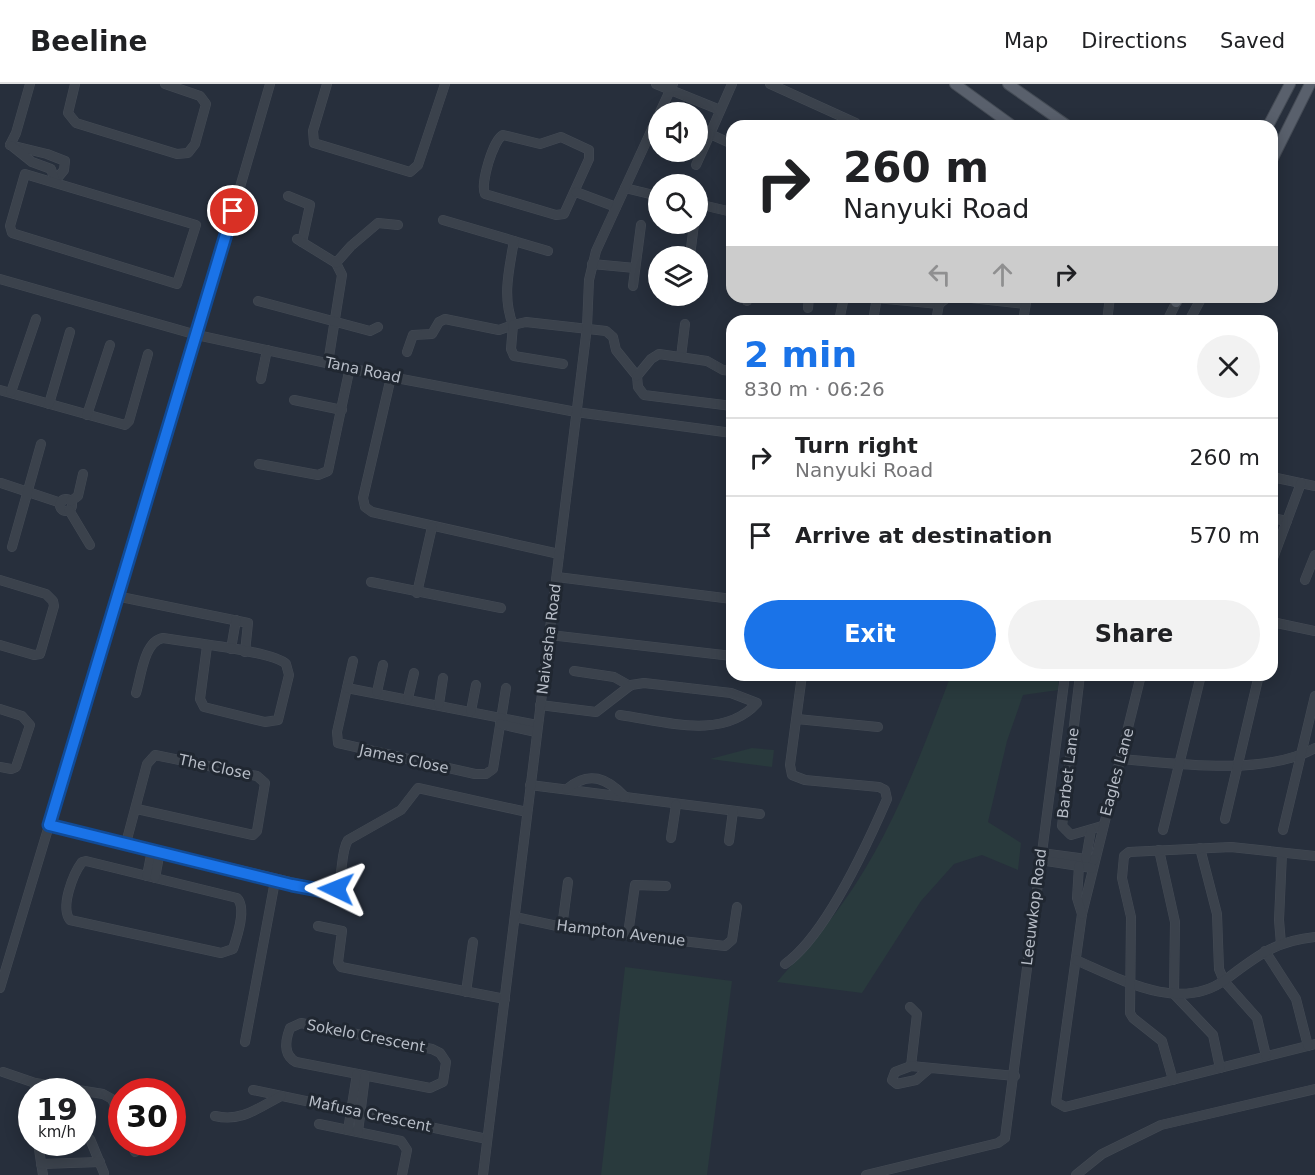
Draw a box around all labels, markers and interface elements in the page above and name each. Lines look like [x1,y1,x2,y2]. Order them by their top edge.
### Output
text: Beeline [30,25,147,58]
text: Map [1004,29,1048,53]
text: Directions [1081,29,1187,53]
text: Saved [1220,29,1285,53]
map controls [648,102,708,306]
button: sound [648,102,708,162]
text: 260 m [843,143,989,192]
icon: right [744,144,822,222]
button: search [648,174,708,234]
pin [207,185,258,236]
text: Nanyuki Road [843,193,1029,224]
icon: arrive [216,194,249,227]
button: layers [648,246,708,306]
icon: left [923,258,956,291]
icon: ahead [986,258,1019,291]
icon: right [1049,258,1082,291]
text: 2 min [744,334,857,375]
button: close [1197,335,1260,398]
street label: Tana Road [322,353,403,387]
text: 830 m · 06:26 [744,377,885,401]
text: Turn right [795,433,918,458]
icon: right [744,441,777,474]
text: 260 m [1190,445,1260,470]
text: Nanyuki Road [795,458,933,482]
icon: arrive [744,519,777,552]
text: Arrive at destination [795,523,1052,548]
text: 570 m [1190,523,1260,548]
street label: Naivasha Road [533,583,565,695]
button: Exit [744,600,996,669]
button: Share [1008,600,1260,669]
street label: Eagles Lane [1097,726,1137,818]
street label: Barbet Lane [1054,727,1082,819]
street label: James Close [357,741,450,777]
street label: The Close [176,750,253,783]
street label: Leeuwkop Road [1018,848,1050,966]
position arrow [304,857,368,921]
street label: Hampton Avenue [556,916,686,950]
street label: Sokelo Crescent [305,1016,427,1056]
speed limit sign: 30 [108,1078,186,1156]
text: 19 [36,1092,78,1127]
street label: Mafusa Crescent [307,1092,433,1136]
text: km/h [38,1123,76,1141]

